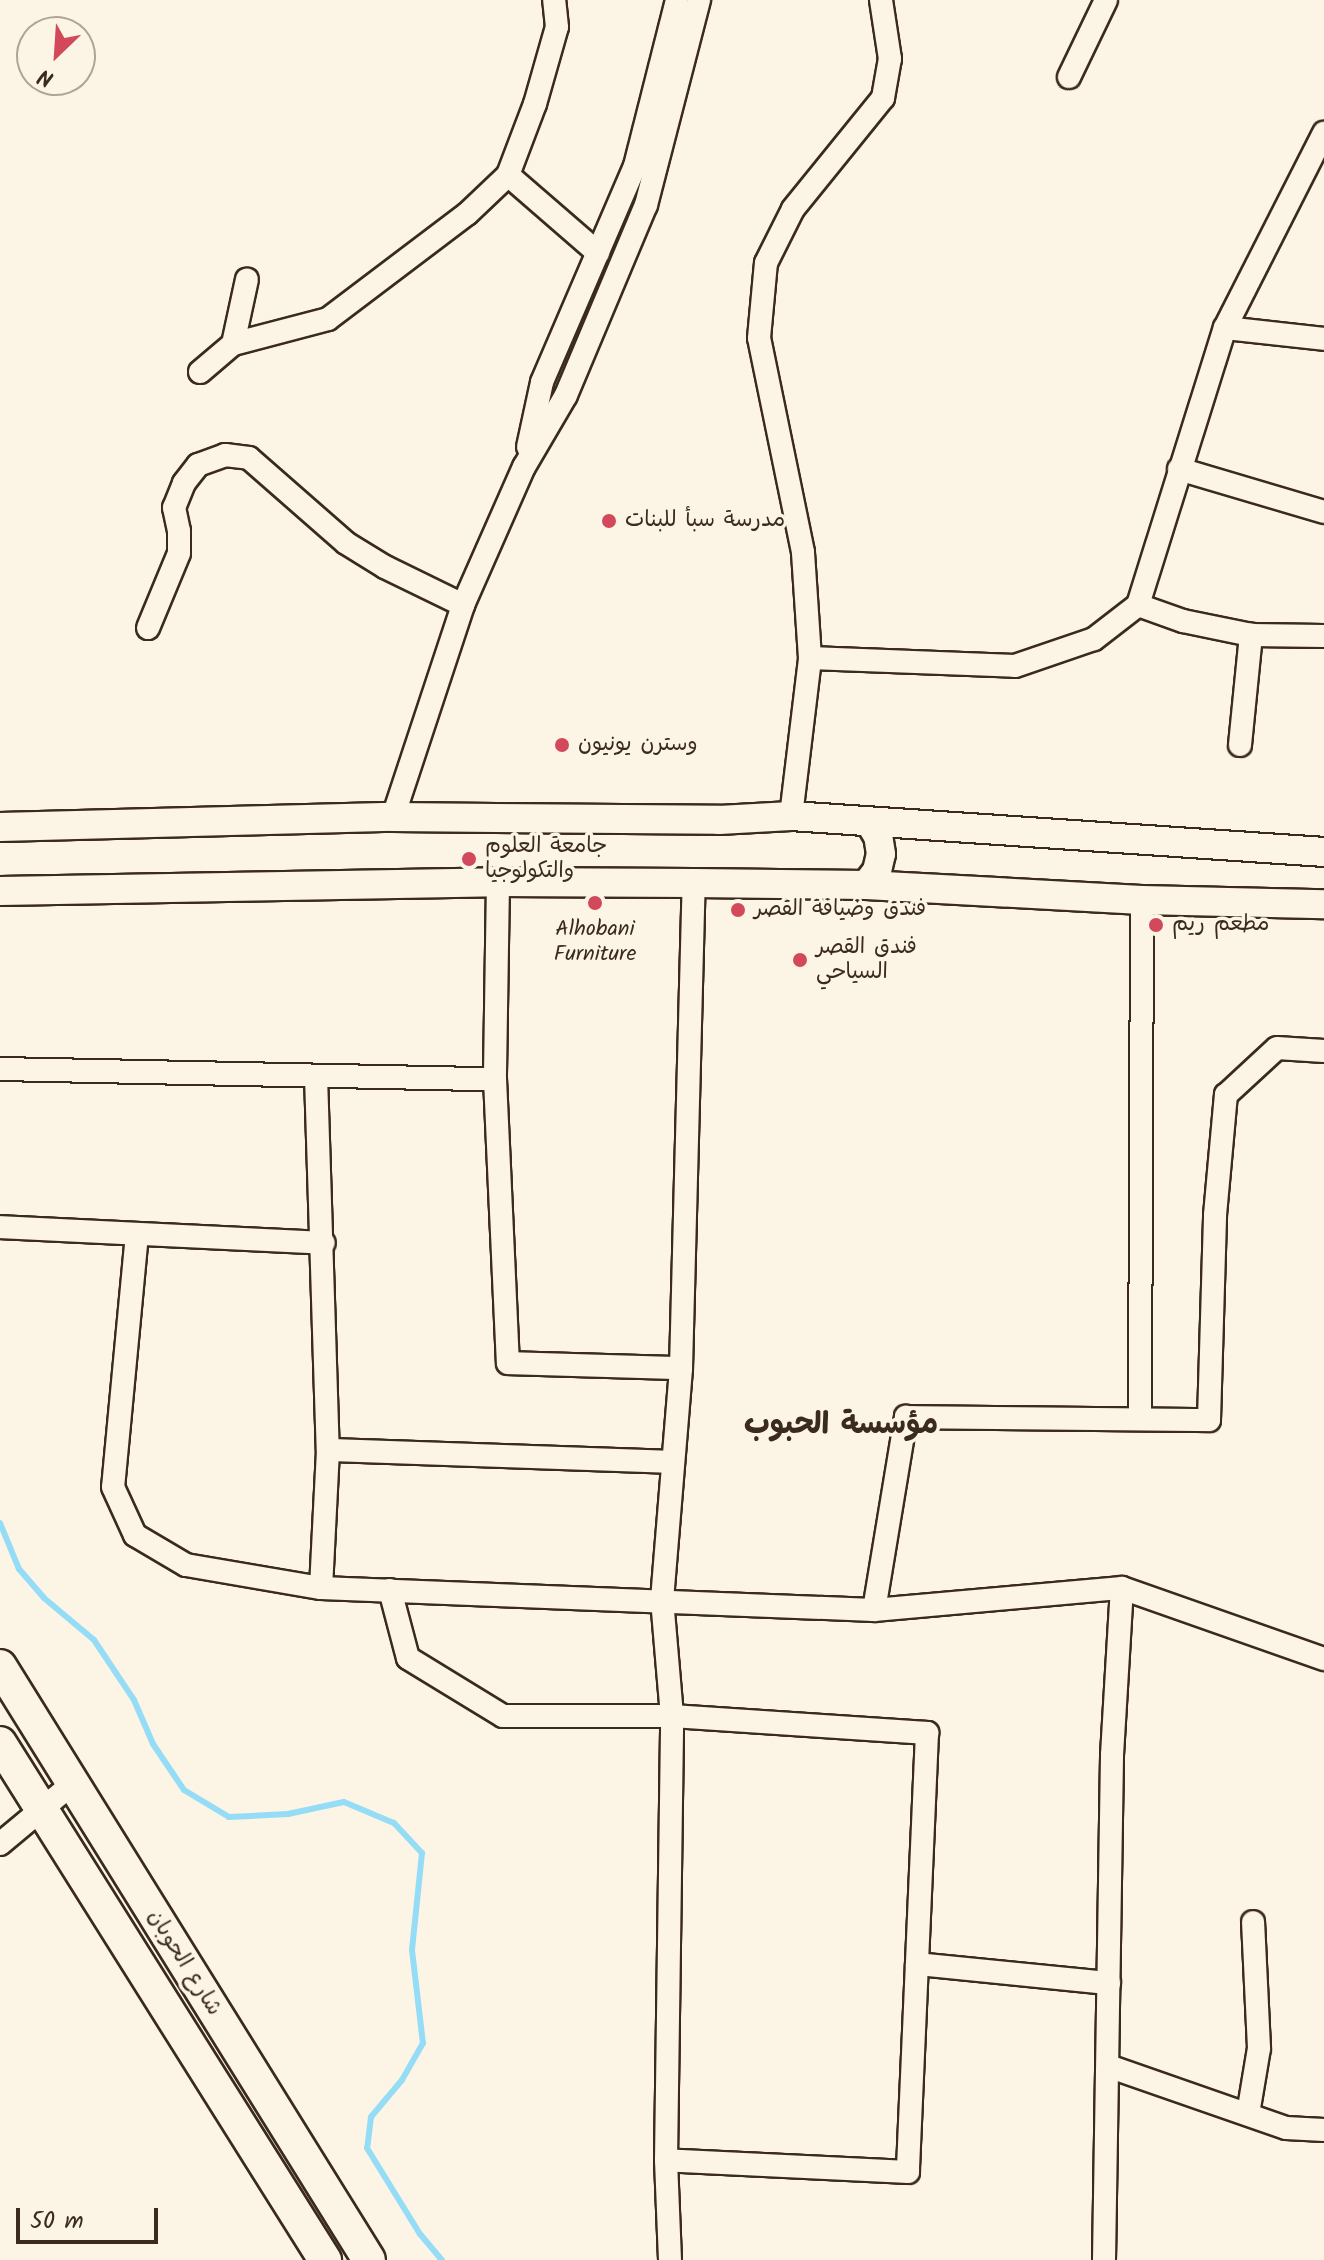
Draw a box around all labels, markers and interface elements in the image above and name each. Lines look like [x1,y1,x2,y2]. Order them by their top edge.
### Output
north arrow [16,16,96,96]
text: N [33,58,60,95]
place label: مدرسة سبأ للبنات [625,508,785,534]
marker: مدرسة سبأ للبنات [600,512,618,530]
place label: وسترن يونيون [578,732,698,758]
marker: وسترن يونيون [553,736,571,754]
place label: جامعة العلوم والتكولوجيا [485,833,607,884]
marker: جامعة العلوم والتكولوجيا [460,850,478,868]
marker: Alhobani Furniture [586,894,604,912]
place label: فندق وضيافة القصر [754,897,926,923]
marker: فندق وضيافة القصر [729,901,747,919]
place label: مطعم ريم [1172,912,1269,938]
place label: Alhobani Furniture [554,916,636,968]
marker: مطعم ريم [1147,916,1165,934]
place label: فندق القصر السياحي [816,934,917,986]
marker: فندق القصر السياحي [791,951,809,969]
district label: مؤسسة الحبوب [744,1407,938,1443]
street label: شارع الحوبان [141,1905,227,2021]
scale bar [20,2192,162,2242]
text: 50 m [30,2202,84,2241]

